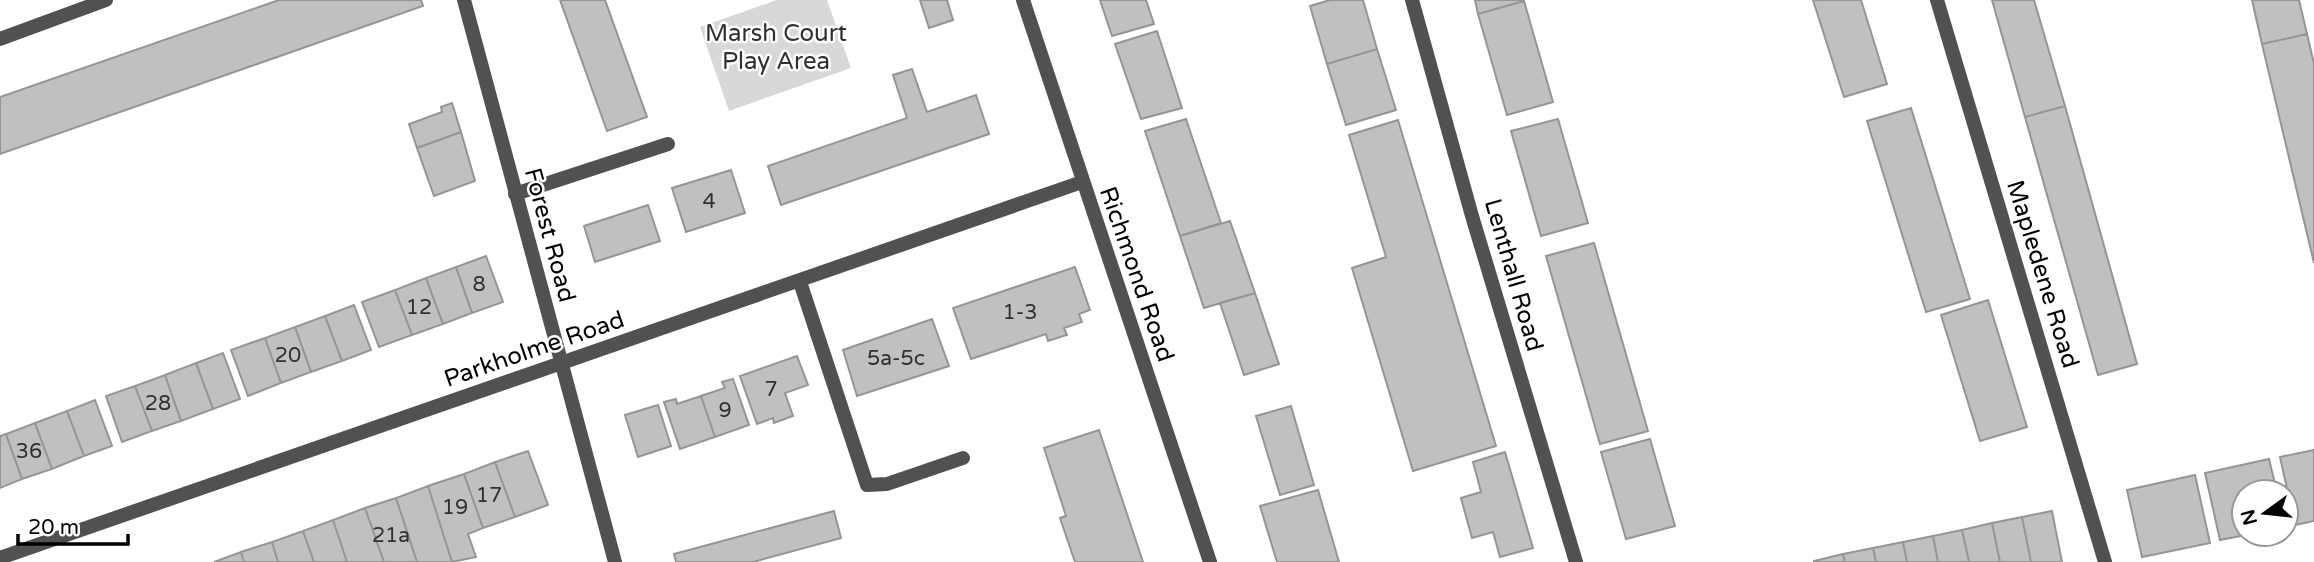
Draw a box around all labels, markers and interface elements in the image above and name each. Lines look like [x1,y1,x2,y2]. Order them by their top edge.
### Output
park label: Marsh Court Play Area [705,19,847,76]
street label: Forest Road [518,165,581,305]
street label: Mapledene Road [2000,177,2085,372]
street label: Richmond Road [1093,183,1180,366]
house number: 4 [702,189,716,214]
street label: Lenthall Road [1478,195,1549,355]
house number: 8 [472,272,486,297]
house number: 12 [406,295,432,320]
house number: 1-3 [1003,300,1037,325]
street label: Parkholme Road [440,305,628,394]
house number: 20 [275,343,301,368]
house number: 5a-5c [867,346,925,371]
house number: 7 [764,377,778,402]
house number: 28 [145,391,171,416]
house number: 9 [718,398,732,423]
house number: 36 [16,439,42,464]
north arrow [2230,478,2300,548]
house number: 17 [476,483,502,508]
house number: 19 [442,495,468,520]
scale bar [18,503,128,546]
text: N [2237,507,2262,527]
text: 20 m [28,515,79,540]
house number: 21a [372,523,410,548]

